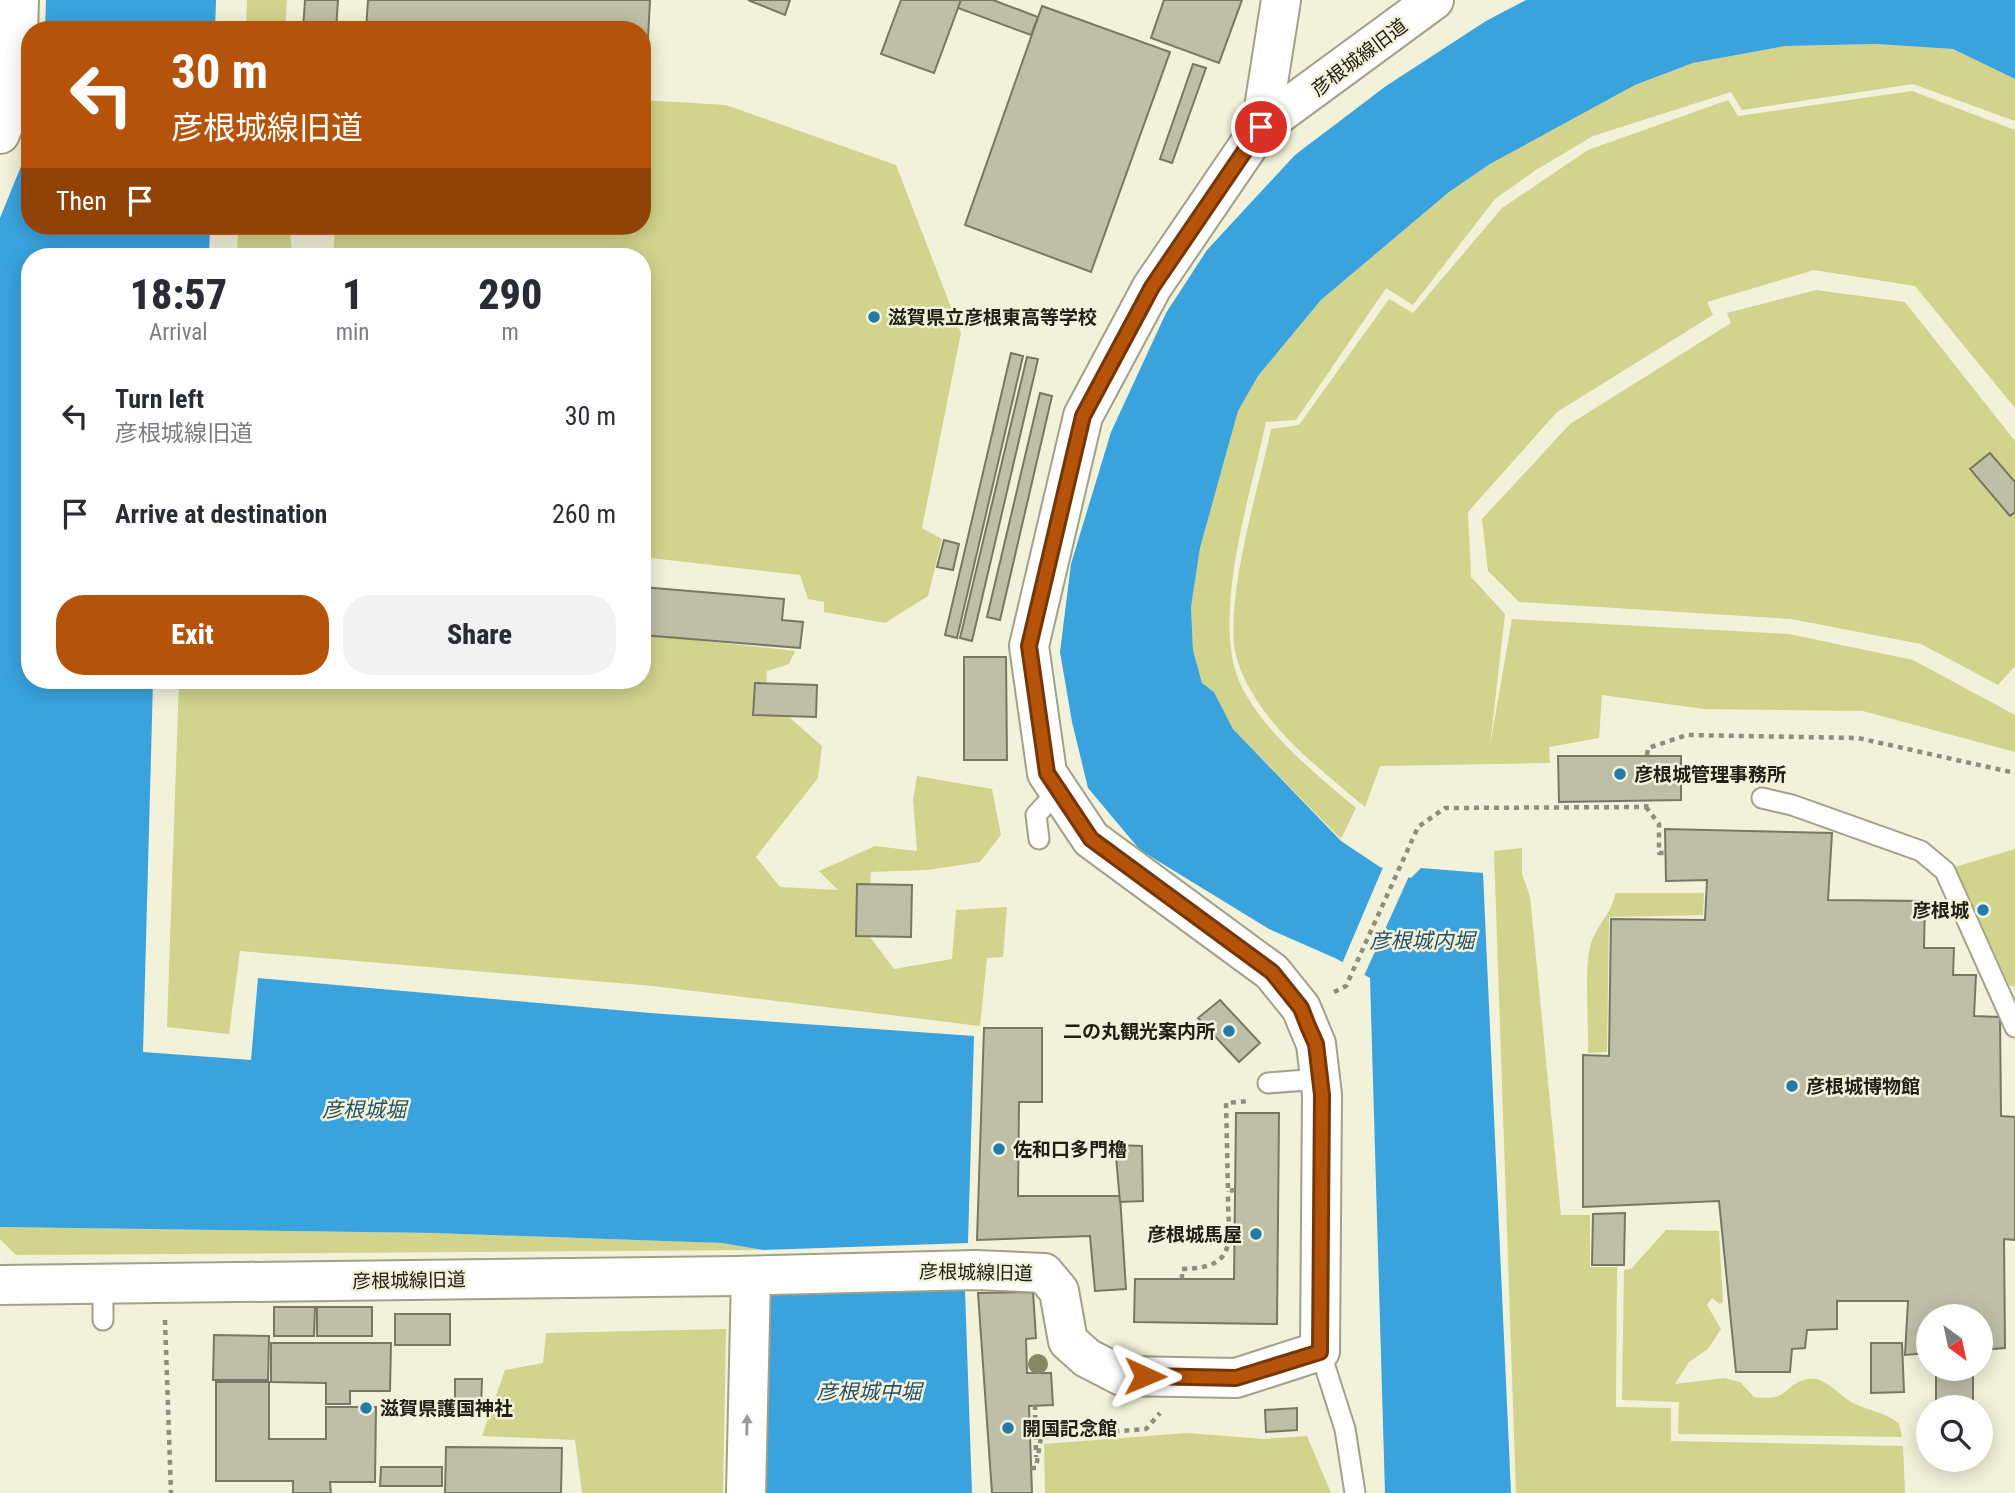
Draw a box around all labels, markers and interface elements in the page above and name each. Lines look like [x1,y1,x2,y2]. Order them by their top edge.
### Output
street label: 彦根城線旧道 [1307,14,1412,101]
text: 30 m [171,43,268,100]
icon: left [56,49,147,140]
pin [1231,97,1291,157]
icon: arrive [1242,108,1280,146]
text: 彦根城線旧道 [171,109,363,147]
icon: arrive [121,182,159,220]
text: Then [56,186,107,216]
text: 18:57 [130,270,227,319]
text: 1 [342,270,363,319]
text: 290 [478,270,542,319]
place label: 滋賀県立彦根東高等学校 [888,306,1097,329]
marker: 滋賀県立彦根東高等学校 [866,309,882,325]
text: Arrival [149,319,208,346]
text: min [336,319,369,346]
text: m [502,319,519,346]
text: Turn left [115,384,204,414]
icon: left [56,397,94,435]
text: 30 m [565,401,616,431]
text: 彦根城線旧道 [115,420,253,447]
icon: arrive [56,495,94,533]
text: Arrive at destination [115,499,327,529]
text: 260 m [552,499,616,529]
button: Exit [56,595,329,675]
button: Share [343,595,616,675]
place label: 彦根城管理事務所 [1634,763,1786,786]
marker: 彦根城管理事務所 [1612,766,1628,782]
place label: 彦根城 [1912,899,1969,922]
marker: 彦根城 [1975,902,1991,918]
water label: 彦根城内堀 [1370,929,1477,953]
place label: 二の丸観光案内所 [1063,1020,1215,1043]
marker: 二の丸観光案内所 [1221,1023,1237,1039]
place label: 彦根城博物館 [1806,1075,1920,1098]
marker: 彦根城博物館 [1784,1078,1800,1094]
water label: 彦根城堀 [322,1098,409,1122]
place label: 佐和口多門櫓 [1013,1138,1127,1161]
marker: 佐和口多門櫓 [991,1141,1007,1157]
place label: 彦根城馬屋 [1147,1223,1242,1246]
marker: 彦根城馬屋 [1248,1226,1264,1242]
street label: 彦根城線旧道 [919,1260,1033,1285]
street label: 彦根城線旧道 [352,1268,466,1293]
north arrow [1916,1304,1993,1381]
map controls [1916,1304,1993,1472]
position arrow [1108,1339,1182,1413]
water label: 彦根城中堀 [817,1380,924,1404]
button: search [1916,1395,1993,1472]
place label: 滋賀県護国神社 [380,1397,513,1420]
marker: 滋賀県護国神社 [358,1400,374,1416]
one-way arrow [741,1414,753,1436]
place label: 開国記念館 [1022,1417,1117,1440]
marker: 開国記念館 [1000,1420,1016,1436]

